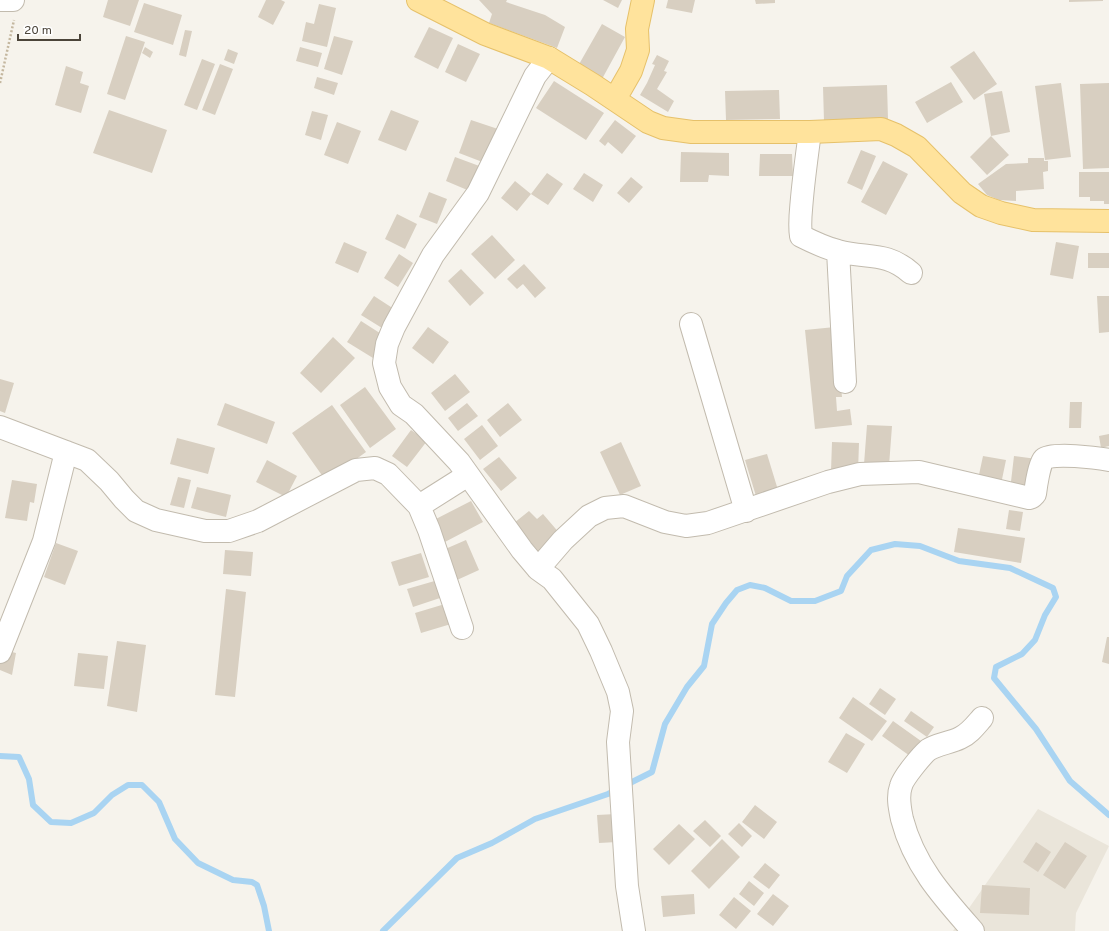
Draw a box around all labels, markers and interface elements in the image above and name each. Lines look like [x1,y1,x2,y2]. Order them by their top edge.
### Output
scale bar [18,16,80,42]
text: 20 m [24,23,52,39]

